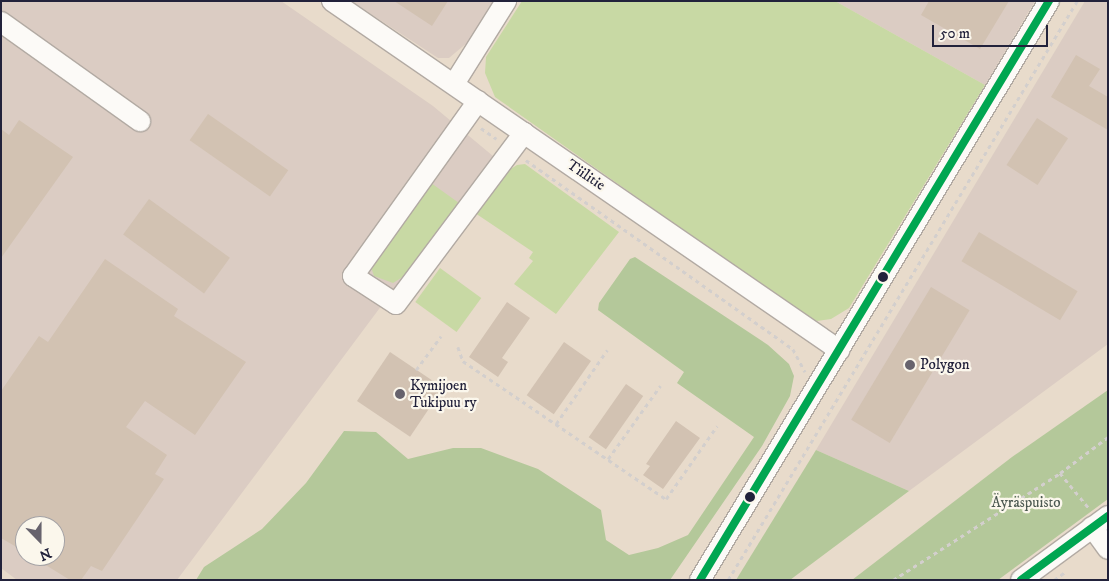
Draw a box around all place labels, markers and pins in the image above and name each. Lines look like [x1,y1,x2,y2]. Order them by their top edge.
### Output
unlabelled marker [878,272,888,282]
place label: Polygon [920,356,970,374]
marker: Polygon [904,359,916,371]
place label: Kymijoen Tukipuu ry [410,376,477,411]
marker: Kymijoen Tukipuu ry [394,388,406,400]
unlabelled marker [745,492,755,502]

